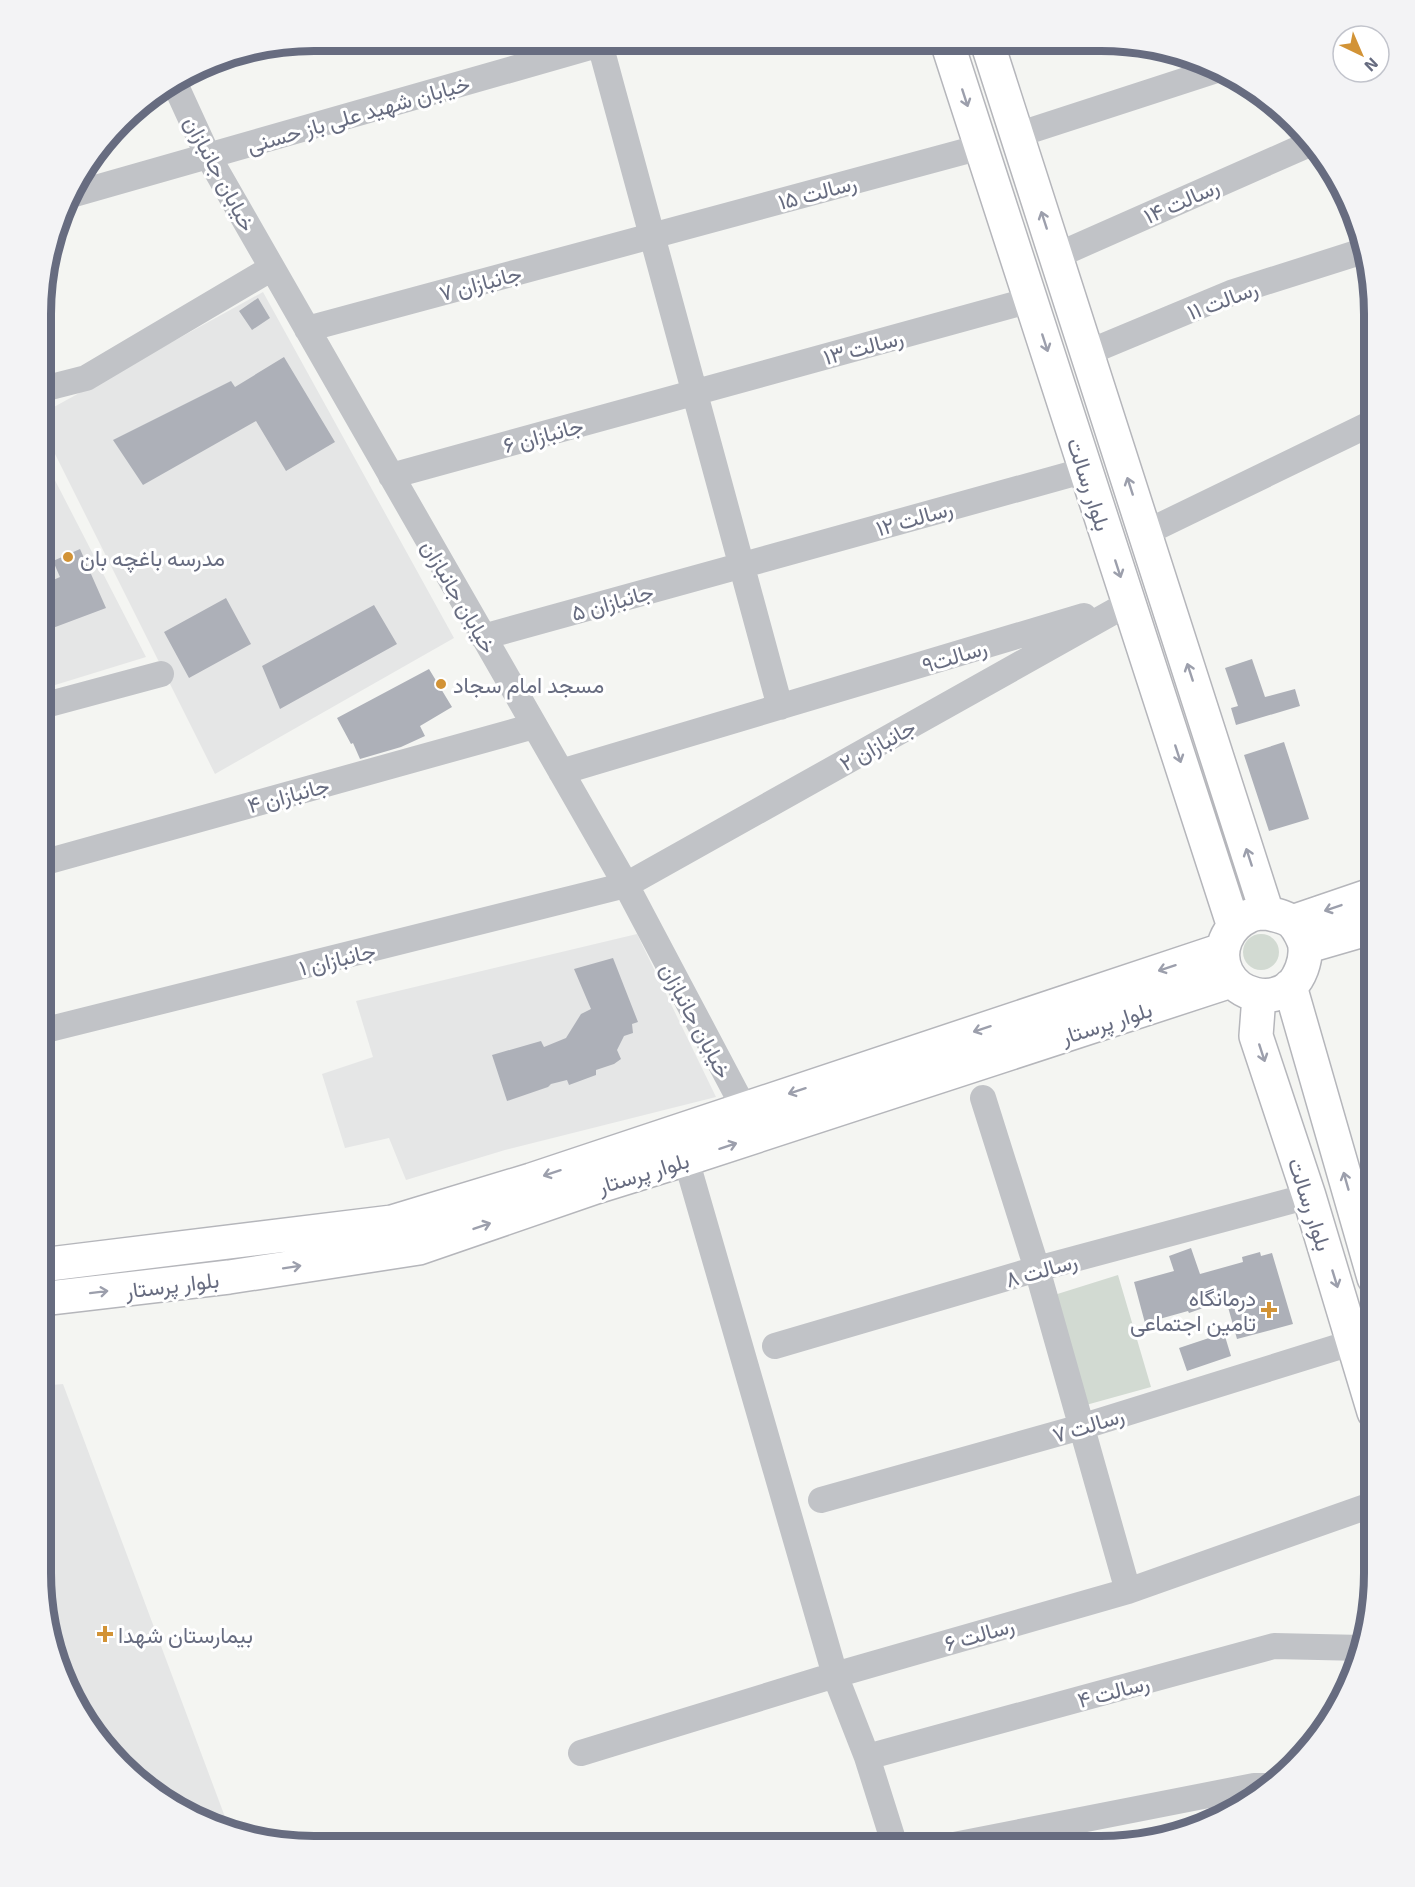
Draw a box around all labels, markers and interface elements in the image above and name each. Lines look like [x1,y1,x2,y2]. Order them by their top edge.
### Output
north arrow [1331,24,1391,84]
text: N [1361,54,1383,76]
street label: خیابان شهید علی باز حسنی [244,69,473,159]
one-way arrow [960,88,971,107]
street label: خیابان جانبازان [178,111,262,236]
street label: رسالت ۱۵ [775,168,859,216]
street label: رسالت ۱۴ [1139,172,1223,230]
one-way arrow [1038,211,1049,230]
street label: جانبازان ۷ [436,259,524,307]
street label: رسالت ۱۱ [1183,274,1262,326]
street label: رسالت ۱۳ [820,323,906,371]
one-way arrow [1040,333,1051,352]
street label: جانبازان ۶ [500,411,586,459]
street label: بلوار رسالت [1061,434,1117,535]
one-way arrow [1123,477,1134,496]
street label: رسالت ۱۲ [873,494,956,542]
street label: خیابان جانبازان [415,535,503,658]
place label: مدرسه باغچه بان [80,544,225,573]
marker: مدرسه باغچه بان [61,550,75,564]
one-way arrow [1113,559,1124,578]
street label: جانبازان ۵ [568,577,657,627]
street label: رسالت۹ [918,633,990,679]
one-way arrow [1183,663,1194,682]
place label: مسجد امام سجاد [453,671,604,700]
marker: مسجد امام سجاد [434,677,448,691]
street label: جانبازان ۲ [835,713,920,777]
one-way arrow [1173,744,1184,763]
street label: جانبازان ۴ [244,771,332,819]
one-way arrow [1243,848,1254,867]
one-way arrow [1324,903,1343,914]
street label: جانبازان ۱ [296,936,378,982]
street label: خیابان جانبازان [654,958,738,1083]
one-way arrow [1158,963,1177,974]
street label: بلوار پرستار [1056,995,1156,1052]
one-way arrow [973,1025,992,1036]
one-way arrow [1257,1043,1268,1062]
one-way arrow [788,1086,807,1097]
one-way arrow [718,1140,737,1151]
street label: بلوار پرستار [593,1146,693,1201]
street label: بلوار رسالت [1282,1154,1338,1255]
one-way arrow [543,1168,562,1179]
one-way arrow [1340,1172,1351,1191]
one-way arrow [472,1220,491,1231]
street label: رسالت ۸ [1002,1246,1080,1294]
one-way arrow [282,1261,302,1272]
street label: بلوار پرستار [123,1265,221,1306]
one-way arrow [1330,1269,1341,1288]
place label: درمانگاه تامین اجتماعی [1130,1284,1256,1337]
one-way arrow [89,1287,109,1298]
marker: درمانگاه تامین اجتماعی [1260,1301,1278,1319]
street label: رسالت ۷ [1049,1401,1128,1449]
street label: رسالت ۶ [941,1611,1017,1657]
place label: بیمارستان شهدا [118,1621,253,1649]
marker: بیمارستان شهدا [96,1625,114,1643]
street label: رسالت ۴ [1074,1668,1152,1714]

